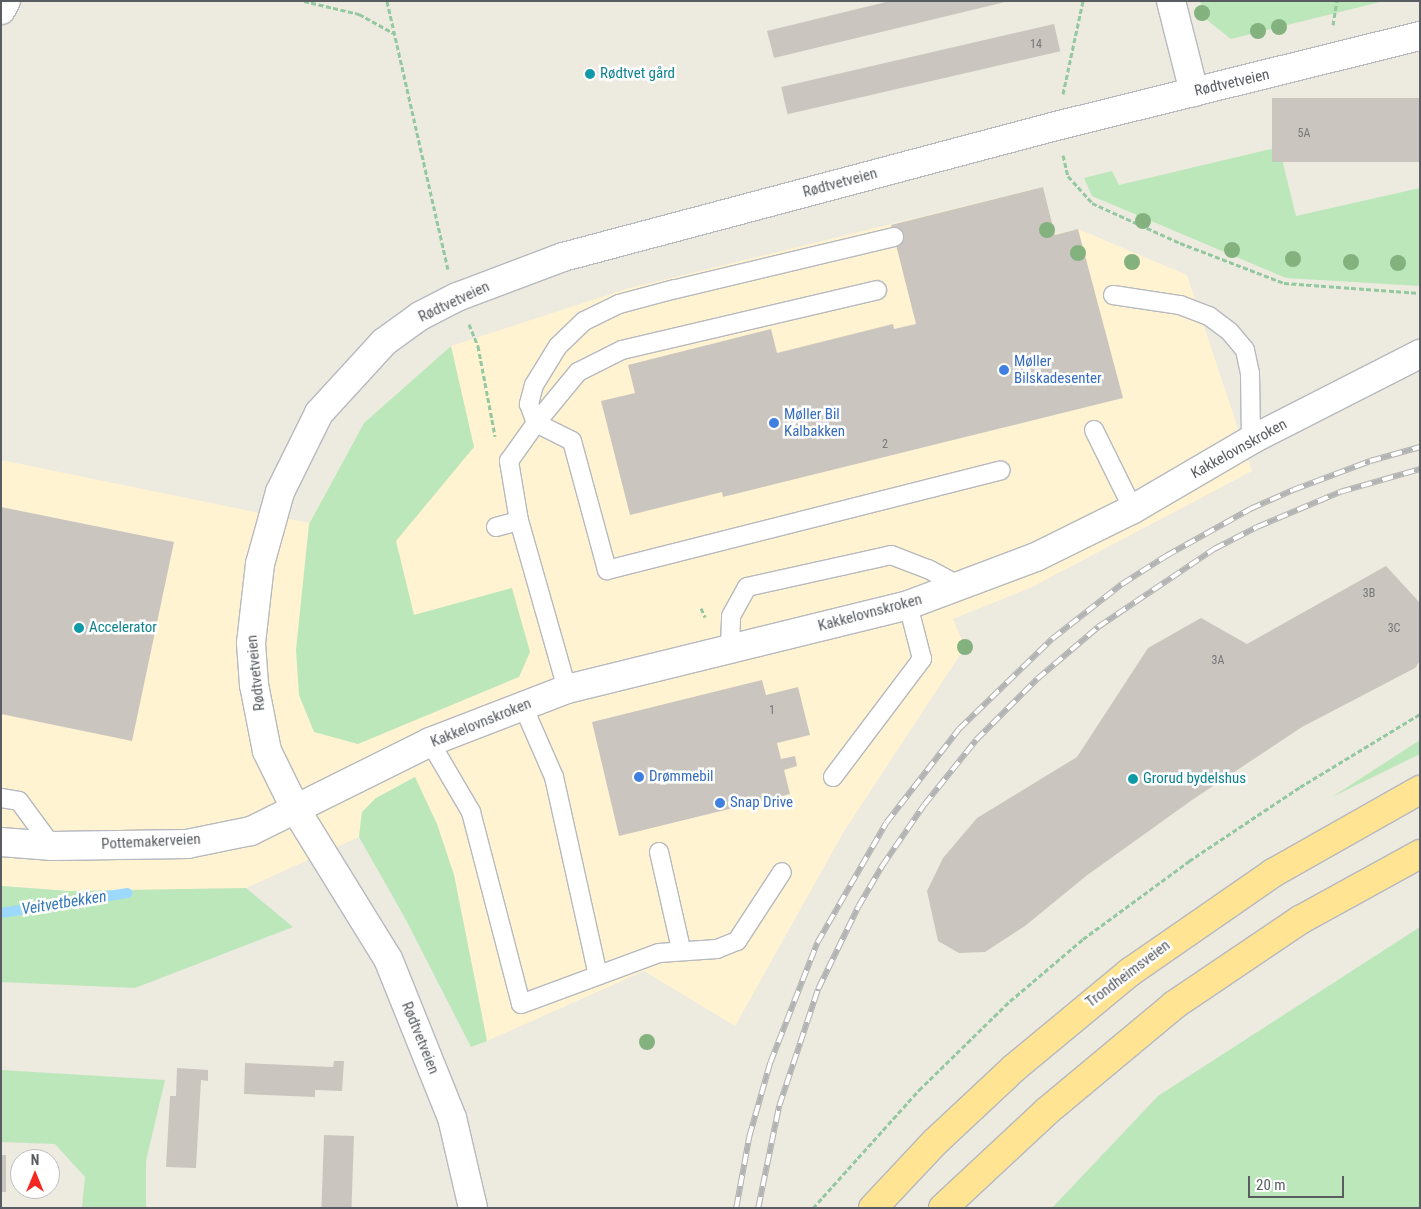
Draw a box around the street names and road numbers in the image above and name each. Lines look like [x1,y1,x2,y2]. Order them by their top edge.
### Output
street label: Rødtvetveien [1193,66,1271,100]
street label: Rødtvetveien [801,164,879,202]
street label: Rødtvetveien [416,278,492,326]
street label: Kakkelovnskroken [1188,415,1290,483]
street label: Kakkelovnskroken [816,590,924,636]
street label: Rødtvetveien [243,634,269,712]
street label: Kakkelovnskroken [428,695,534,751]
street label: Pottemakerveien [101,830,201,854]
street label: Trondheimsveien [1082,936,1174,1012]
street label: Rødtvetveien [397,999,443,1077]

